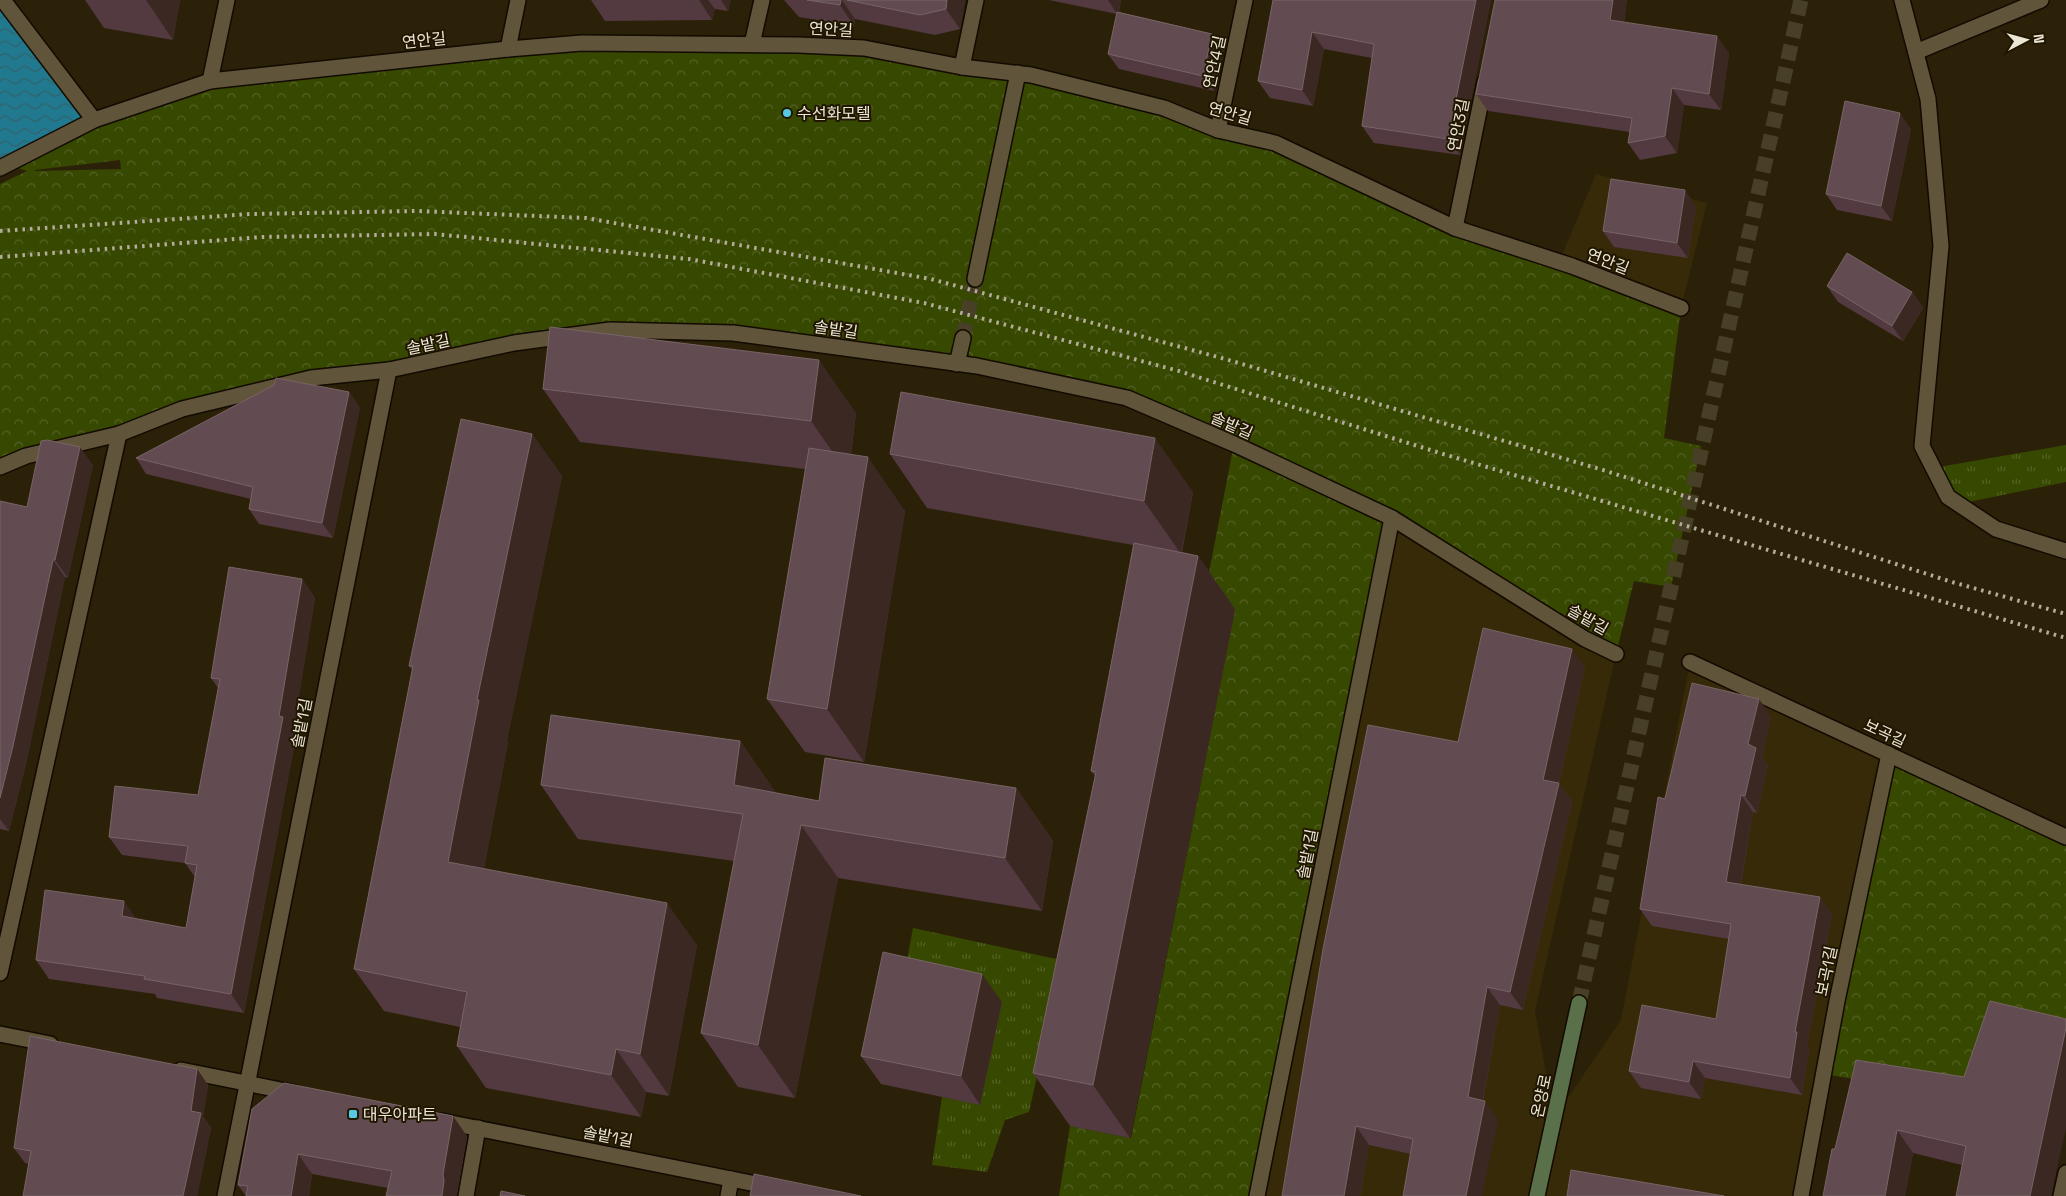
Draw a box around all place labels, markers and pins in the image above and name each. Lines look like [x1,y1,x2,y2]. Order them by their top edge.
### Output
place label: 수선화모텔 [797,103,871,124]
marker: 수선화모텔 [781,107,793,119]
place label: 대우아파트 [363,1104,437,1125]
marker: 대우아파트 [347,1108,359,1120]

